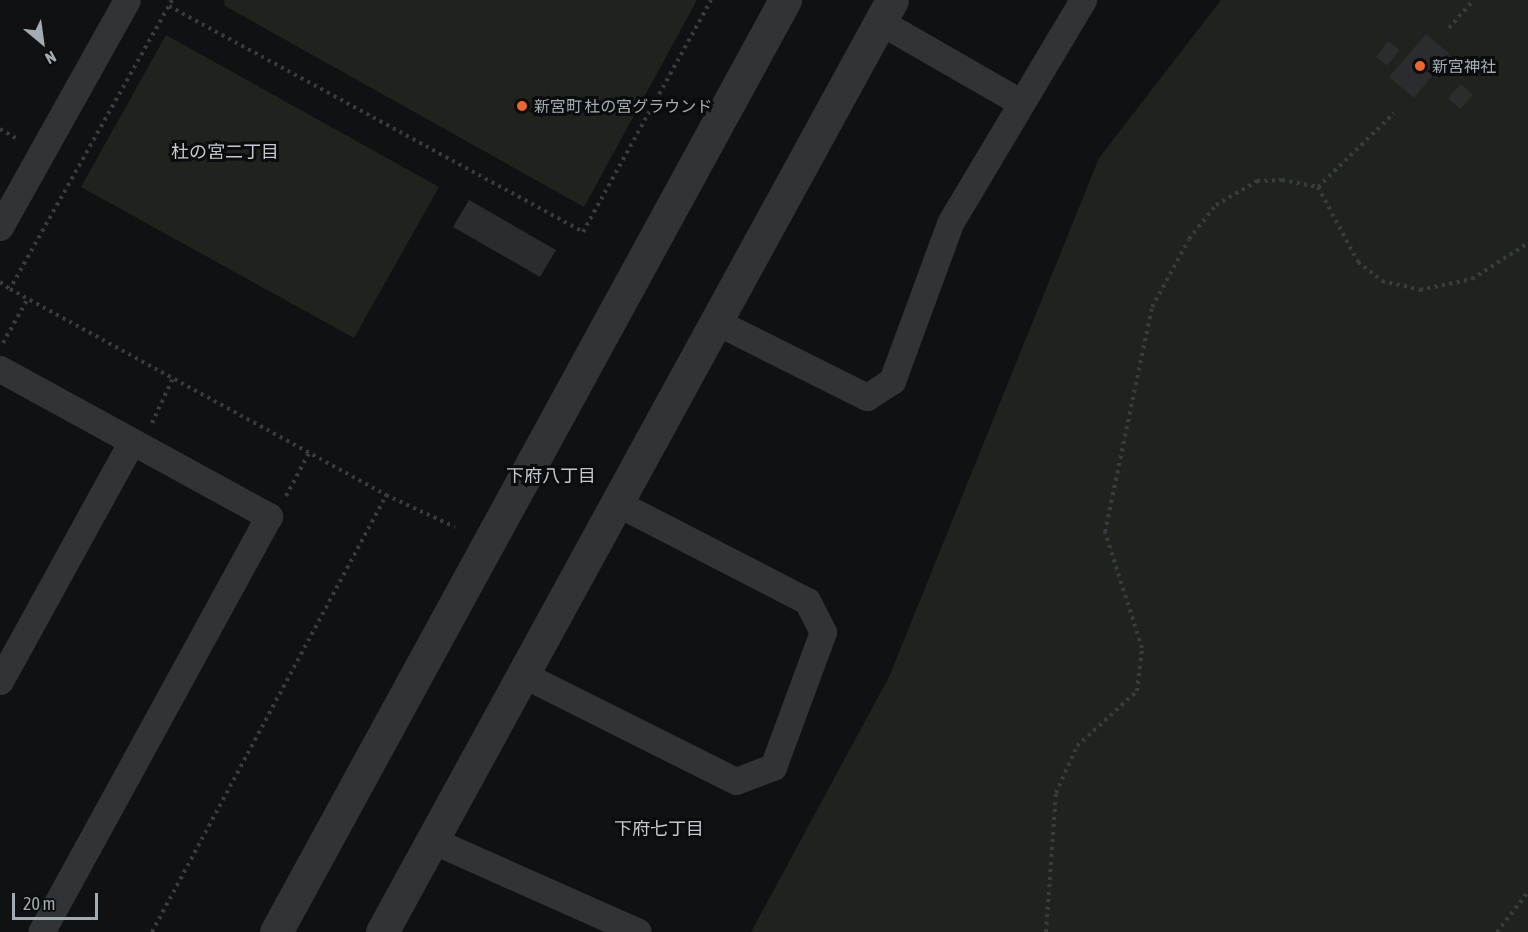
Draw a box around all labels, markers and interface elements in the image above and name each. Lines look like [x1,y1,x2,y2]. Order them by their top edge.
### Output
north arrow [12,12,72,72]
text: N [42,48,59,68]
place label: 新宮神社 [1432,56,1496,76]
marker: 新宮神社 [1413,59,1427,73]
place label: 新宮町 杜の宮グラウンド [534,96,712,116]
marker: 新宮町 杜の宮グラウンド [515,99,529,113]
district label: 杜の宮二丁目 [171,141,279,163]
district label: 下府八丁目 [506,465,596,487]
district label: 下府七丁目 [614,818,704,840]
scale bar [15,881,100,919]
text: 20 m [23,893,55,914]

